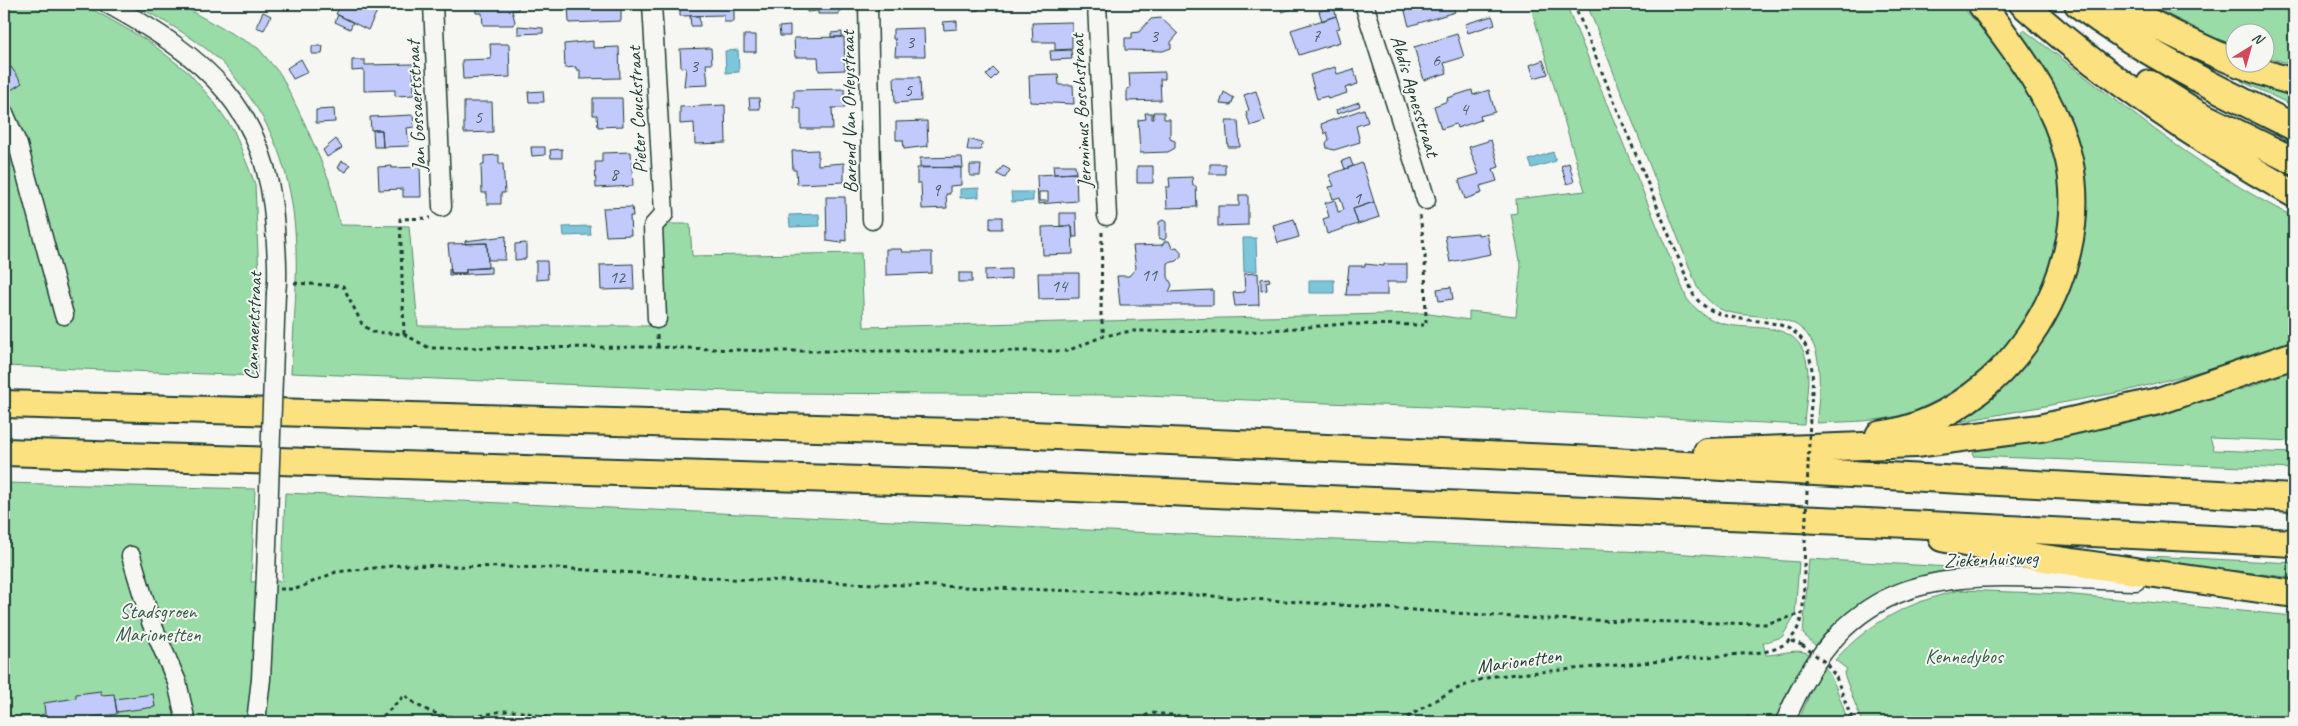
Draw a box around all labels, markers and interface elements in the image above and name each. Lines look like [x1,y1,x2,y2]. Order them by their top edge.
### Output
north arrow [2226,22,2276,72]
house number: 3 [1150,25,1160,47]
house number: 7 [1312,25,1321,47]
street label: Barend Van Orleystraat [835,28,863,194]
text: N [2249,29,2268,49]
house number: 3 [906,31,916,53]
street label: Jeronimus Boschstraat [1064,31,1098,190]
street label: Abdis Agnesstraat [1385,32,1446,162]
street label: Jan Gossaertstraat [400,36,432,173]
street label: Pieter Couckstraat [621,43,653,174]
house number: 6 [1432,49,1441,71]
house number: 3 [690,55,700,77]
house number: 5 [904,79,913,101]
house number: 4 [1460,98,1470,120]
house number: 5 [474,106,483,128]
house number: 8 [610,163,620,185]
house number: 9 [932,179,942,201]
house number: 1 [1353,187,1362,209]
house number: 11 [1141,264,1158,286]
house number: 12 [609,266,627,288]
street label: Cannaertstraat [239,269,267,381]
house number: 14 [1051,275,1069,297]
street label: Ziekenhuisweg [1943,545,2041,573]
park label: Stadsgroen Marionetten [115,599,202,647]
street label: Marionetten [1475,643,1564,679]
park label: Kennedybos [1925,644,2005,669]

